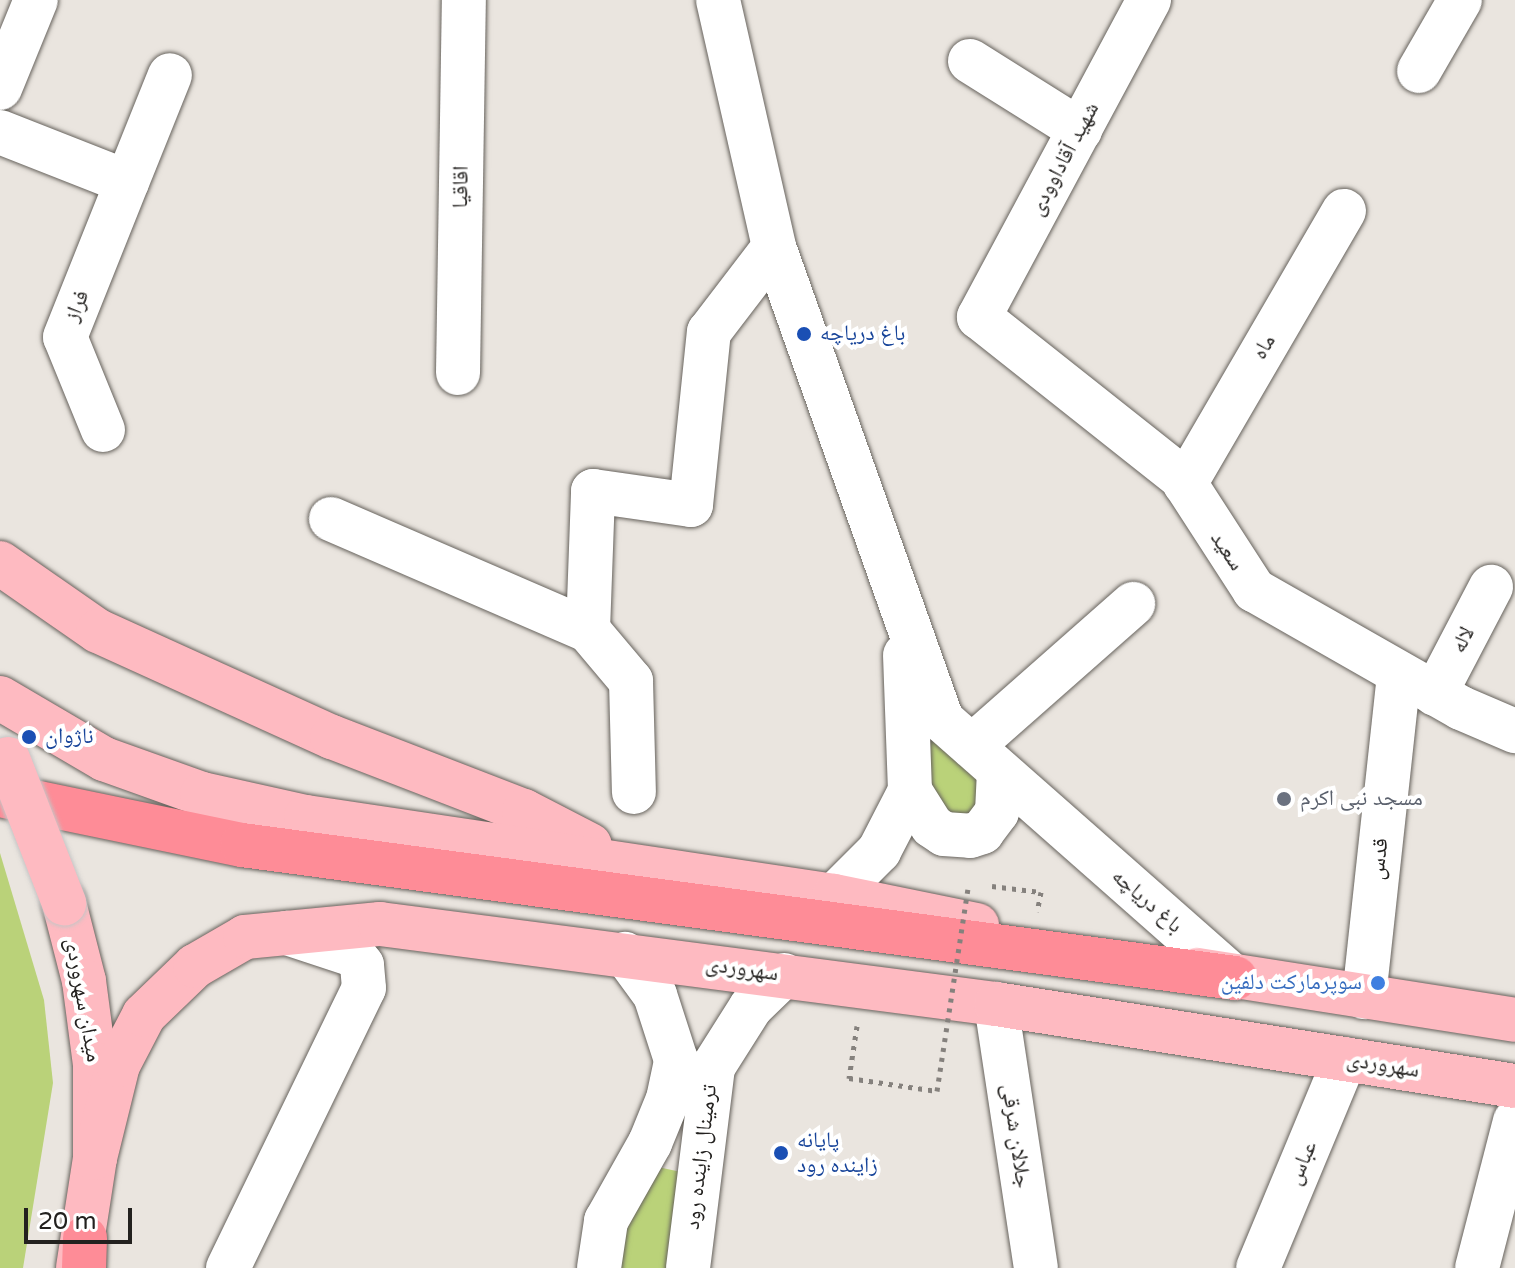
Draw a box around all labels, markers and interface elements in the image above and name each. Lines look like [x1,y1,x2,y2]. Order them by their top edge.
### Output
street label: شهید آقاداوودی [1023,98,1105,220]
street label: اقاقیا [447,165,475,209]
street label: فراز [59,286,95,326]
place label: باغ دریاچه [820,321,905,347]
marker: باغ دریاچه [795,325,813,343]
street label: ماه [1246,330,1282,364]
street label: سعید [1204,526,1250,576]
street label: لاله [1445,622,1481,658]
place label: ناژوان [45,724,94,750]
marker: ناژوان [20,728,38,746]
place label: مسجد نبی اکرم [1300,786,1423,812]
marker: مسجد نبی اکرم [1275,790,1293,808]
street label: قدس [1364,837,1394,881]
street label: باغ دریاچه [1106,863,1188,939]
street label: میدان سهروردی [59,936,107,1064]
street label: سهروردی [704,951,780,987]
place label: سوپرمارکت دلفین [1221,970,1362,996]
marker: سوپرمارکت دلفین [1369,974,1387,992]
street label: سهروردی [1345,1046,1421,1084]
street label: جلالان شرقی [996,1082,1036,1190]
street label: ترمینال زاینده رود [679,1083,723,1231]
place label: پایانه زاینده رود [797,1127,878,1178]
street label: عباس [1281,1137,1323,1189]
marker: پایانه زاینده رود [772,1144,790,1162]
scale bar [28,1192,136,1242]
text: 20 m [38,1207,96,1236]

